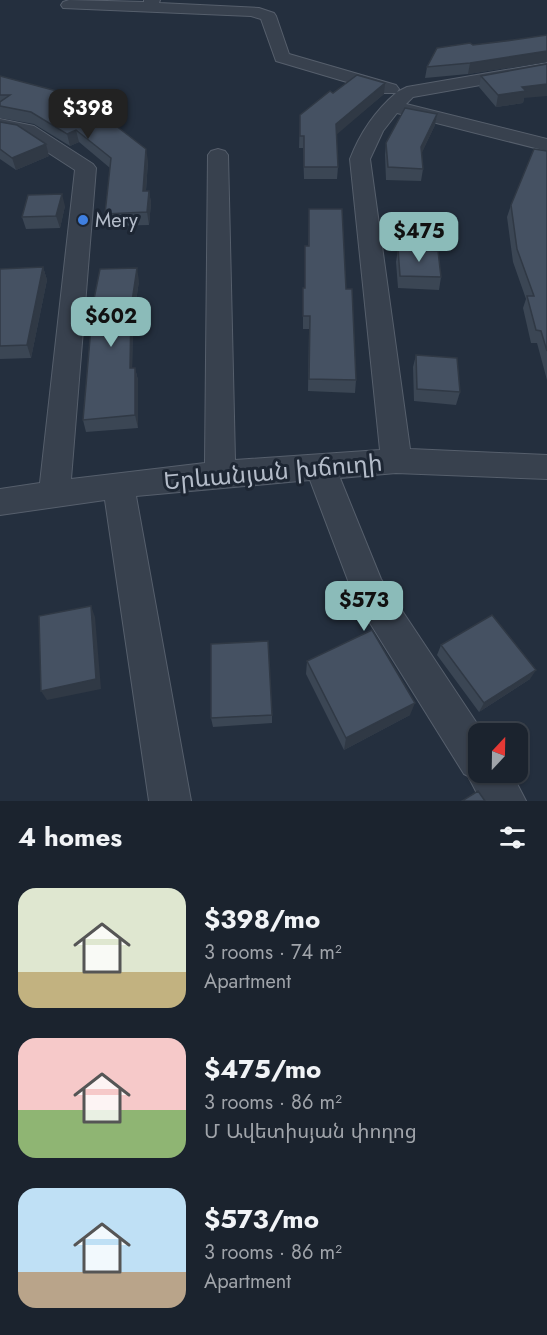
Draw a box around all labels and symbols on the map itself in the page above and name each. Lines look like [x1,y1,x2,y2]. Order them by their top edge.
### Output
pin: $398 [52,89,124,140]
place label: Mery [95,206,138,235]
pin: $475 [383,212,455,263]
marker: Mery [76,213,90,227]
pin: $602 [75,297,147,348]
street label: Երևանյան խճուղի [162,445,384,499]
pin: $573 [328,581,400,632]
north arrow [468,723,528,783]

